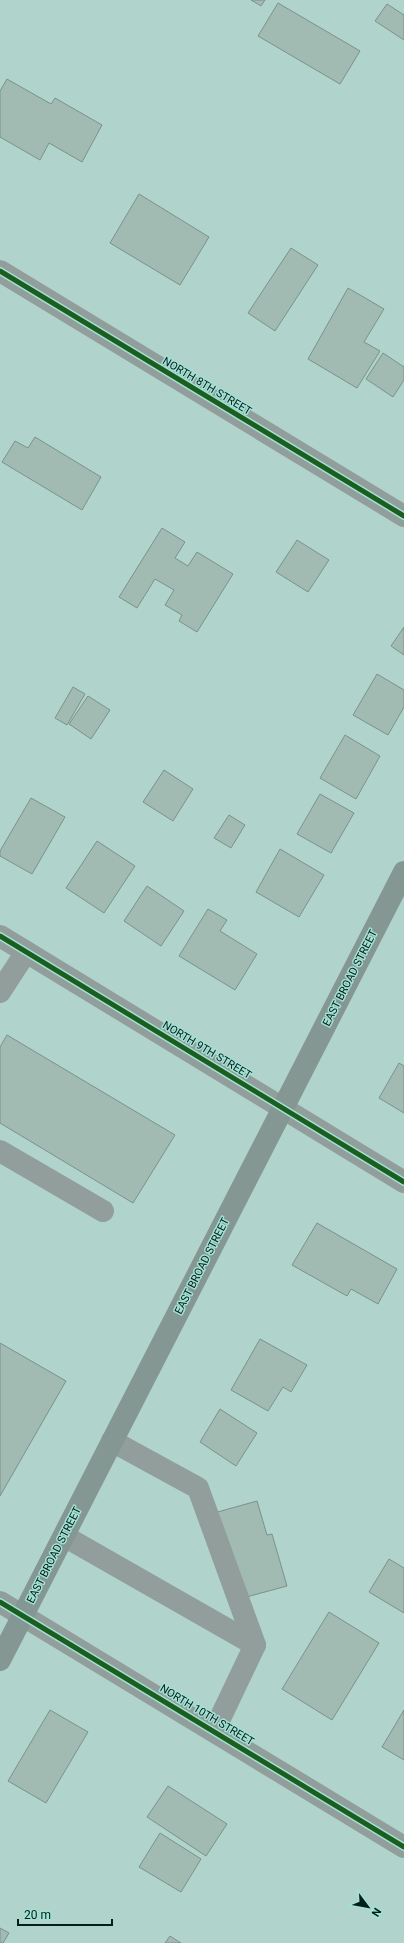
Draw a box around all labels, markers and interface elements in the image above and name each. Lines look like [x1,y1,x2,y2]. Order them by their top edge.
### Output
street label: NORTH 8TH STREET [160,354,254,418]
street label: EAST BROAD STREET [320,927,380,1028]
street label: NORTH 9TH STREET [160,1018,254,1082]
street label: EAST BROAD STREET [172,1215,232,1316]
street label: EAST BROAD STREET [24,1504,84,1605]
street label: NORTH 10TH STREET [158,1682,257,1748]
north arrow [348,1887,388,1927]
scale bar [18,1901,112,1927]
text: N [368,1905,384,1919]
text: 20 m [24,1908,51,1922]

